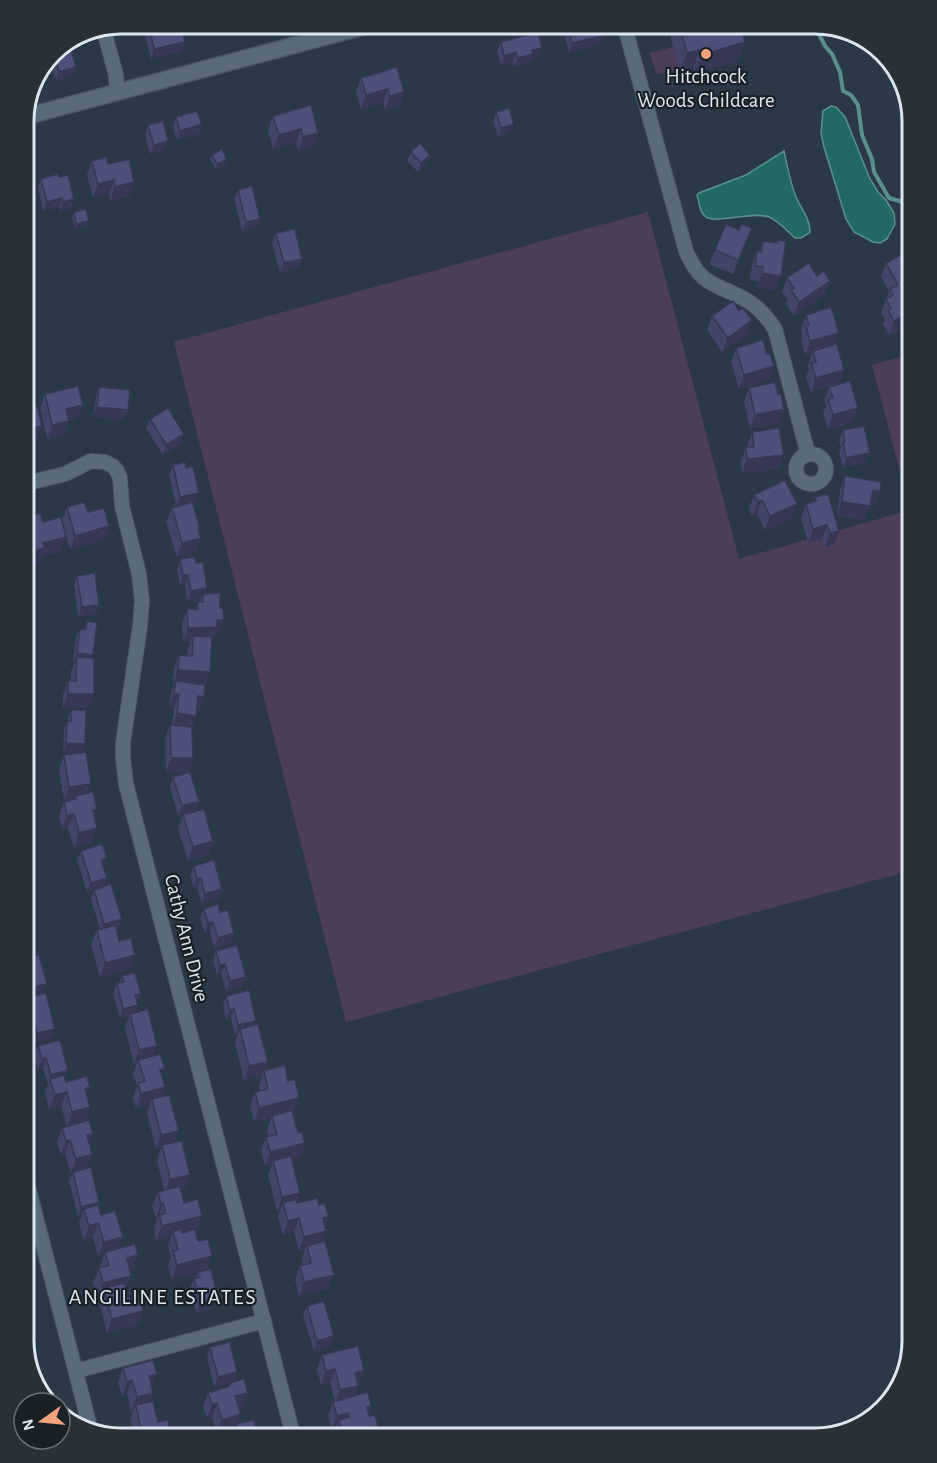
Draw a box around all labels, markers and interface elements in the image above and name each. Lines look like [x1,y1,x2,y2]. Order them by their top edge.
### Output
marker: Hitchcock Woods Childcare [699,47,713,61]
place label: Hitchcock Woods Childcare [637,66,775,111]
street label: Cathy Ann Drive [161,872,213,1004]
district label: ANGILINE ESTATES [69,1286,257,1308]
north arrow [12,1391,72,1451]
text: N [19,1417,38,1432]

